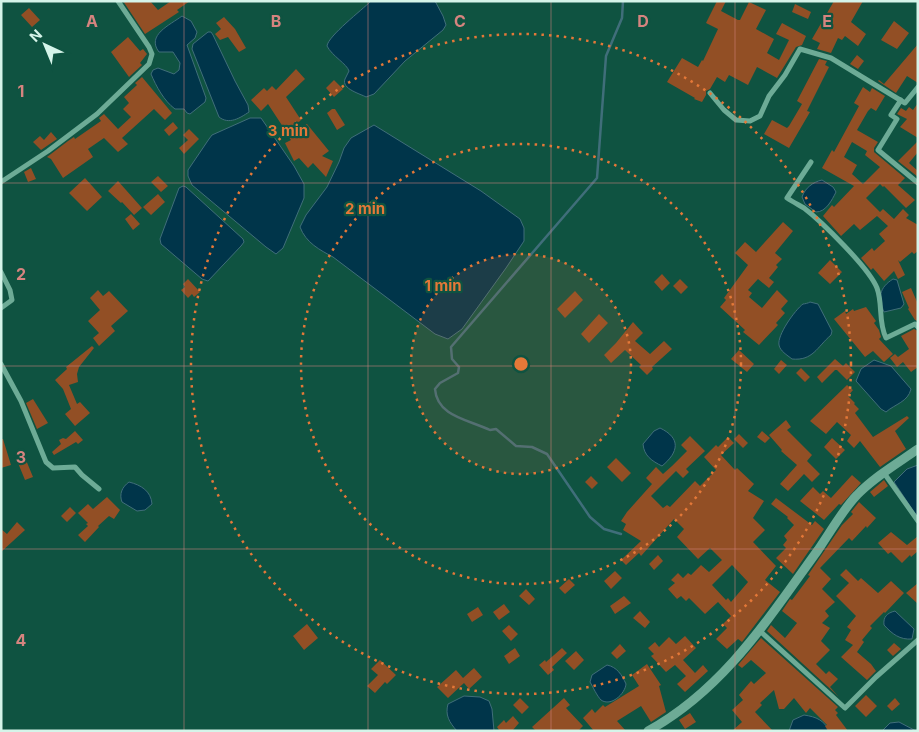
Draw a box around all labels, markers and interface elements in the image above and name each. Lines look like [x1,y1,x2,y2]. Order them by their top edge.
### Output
text: A [86,11,98,31]
text: B [271,11,281,31]
text: C [454,11,466,31]
text: D [637,11,649,31]
text: E [822,11,832,31]
north arrow [20,20,70,70]
text: N [26,25,45,45]
text: 1 [18,81,24,101]
text: 3 min [268,121,308,140]
text: 2 min [345,199,385,218]
text: 2 [16,264,26,284]
text: 1 min [424,276,462,295]
centre of rings [512,355,530,373]
text: 3 [16,447,26,467]
text: 4 [16,630,27,650]

